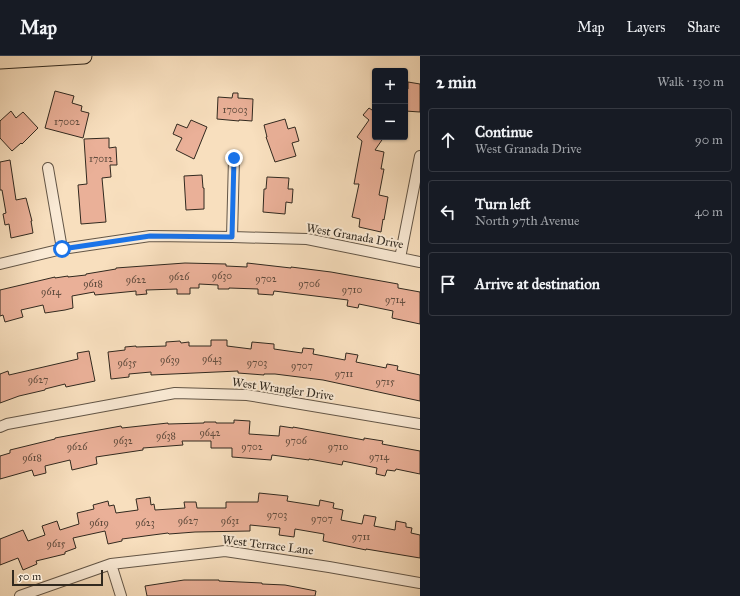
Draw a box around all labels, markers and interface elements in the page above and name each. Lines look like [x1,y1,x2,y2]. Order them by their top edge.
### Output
text: Map [20,16,57,39]
text: Map [577,19,605,36]
text: Layers [627,19,665,36]
text: Share [687,19,720,36]
map controls [372,68,408,140]
button: + [372,68,408,104]
text: 2 min [436,72,476,93]
text: Walk · 130 m [657,74,724,90]
house number: 17003 [223,104,247,116]
button: − [372,104,408,140]
house number: 17002 [54,116,80,128]
text: Continue [475,123,533,141]
icon: ahead [437,129,459,151]
text: 90 m [695,132,723,148]
text: West Granada Drive [475,141,582,157]
route end [225,149,243,167]
house number: 17012 [89,153,113,165]
text: Turn left [475,195,531,213]
icon: left [437,201,459,223]
text: 40 m [694,204,723,220]
text: North 97th Avenue [475,213,579,229]
street label: West Granada Drive [305,221,405,251]
route start [53,240,71,258]
house number: 9630 [212,270,232,282]
house number: 9626 [169,271,190,283]
house number: 9702 [255,273,277,285]
icon: arrive [437,273,459,295]
house number: 9622 [126,274,146,286]
text: Arrive at destination [475,275,600,293]
house number: 9618 [83,278,103,290]
house number: 9706 [298,278,321,290]
house number: 9710 [342,284,362,296]
house number: 9614 [41,286,61,298]
house number: 9714 [385,294,406,306]
house number: 9643 [202,353,222,365]
house number: 9639 [160,354,180,366]
house number: 9635 [117,357,137,369]
house number: 9703 [247,357,267,369]
house number: 9707 [291,360,313,372]
house number: 9711 [335,368,353,380]
house number: 9627 [28,374,48,386]
street label: West Wrangler Drive [231,375,335,404]
house number: 9715 [375,376,395,388]
house number: 9642 [199,427,221,439]
house number: 9638 [156,430,176,442]
house number: 9632 [113,435,133,447]
house number: 9706 [285,435,308,447]
house number: 9626 [67,441,88,453]
house number: 9702 [241,441,263,453]
house number: 9710 [328,441,348,453]
house number: 9714 [369,451,390,463]
house number: 9618 [22,452,42,464]
house number: 9703 [267,509,287,521]
house number: 9707 [311,513,333,525]
house number: 9627 [178,515,198,527]
house number: 9631 [221,515,239,527]
house number: 9619 [89,517,109,529]
house number: 9623 [135,517,155,529]
house number: 9711 [352,531,370,543]
street label: West Terrace Lane [222,532,314,558]
house number: 9615 [47,538,66,550]
scale bar [12,568,103,587]
text: 50 m [18,570,41,583]

